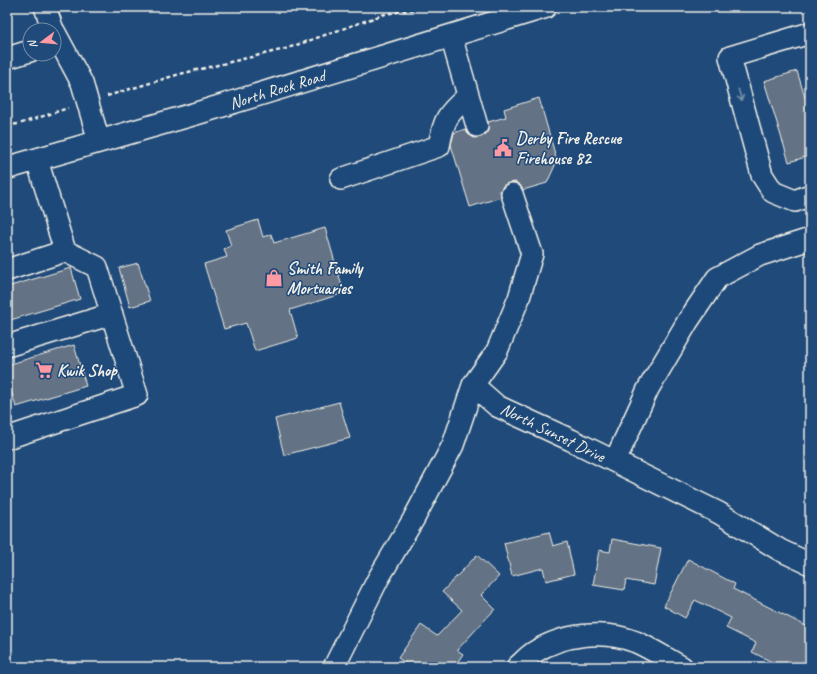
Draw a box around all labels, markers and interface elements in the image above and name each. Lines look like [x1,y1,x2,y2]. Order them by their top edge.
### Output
north arrow [22,22,62,62]
text: N [24,37,40,50]
street label: North Rock Road [227,64,330,114]
one-way arrow [737,88,744,101]
place label: Derby Fire Rescue Firehouse 82 [516,128,622,169]
public building icon: Derby Fire Rescue Firehouse 82 [493,138,513,158]
place label: Smith Family Mortuaries [287,258,365,299]
shop icon: Smith Family Mortuaries [264,268,284,288]
supermarket icon: Kwik Shop [34,360,54,380]
place label: Kwik Shop [57,360,118,381]
street label: North Sunset Drive [497,398,610,467]

